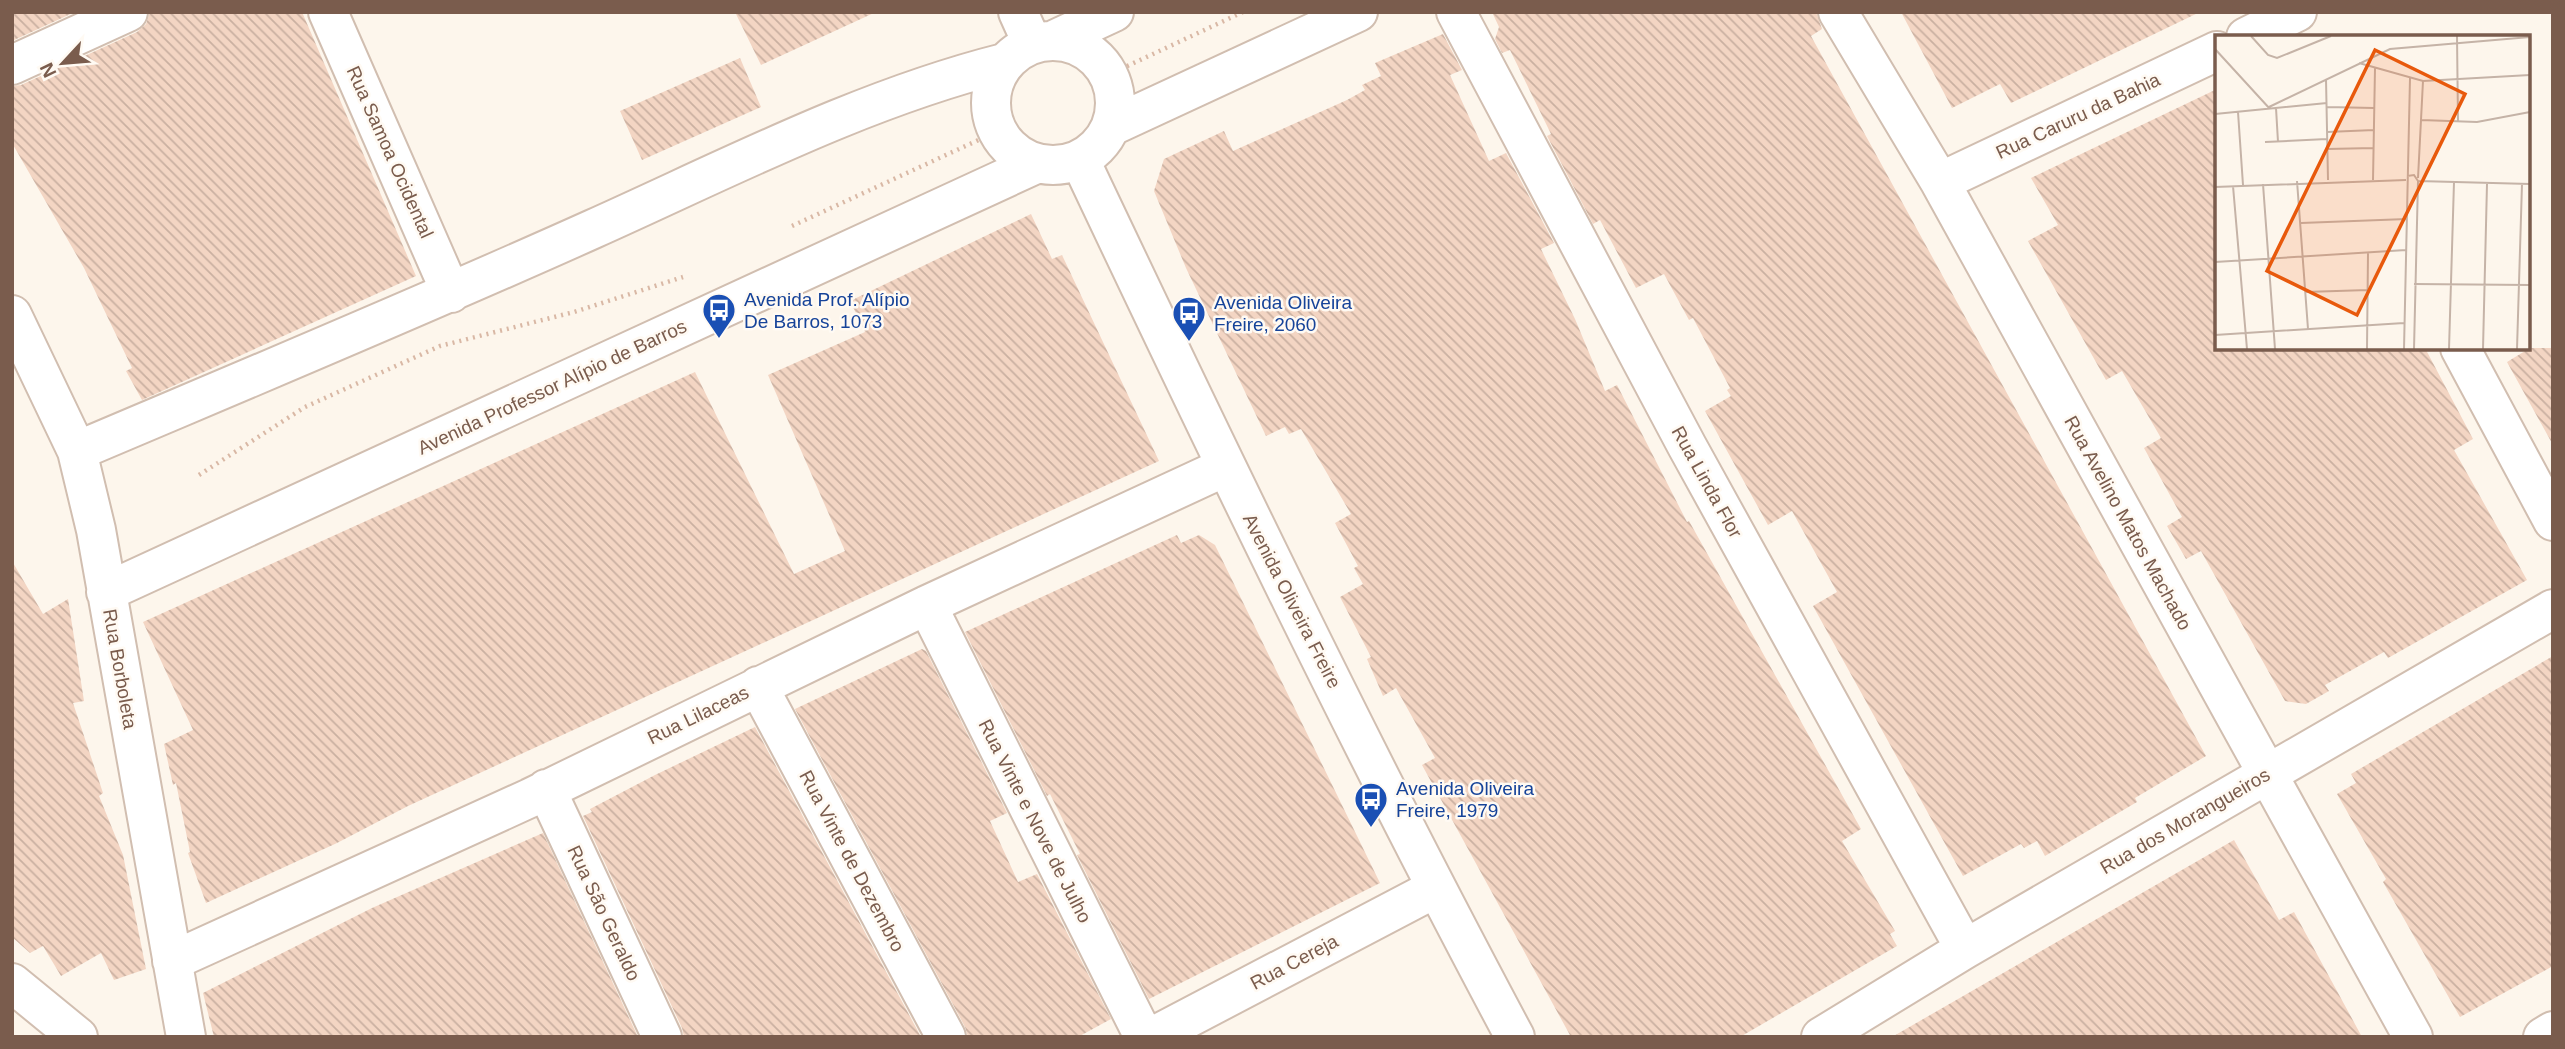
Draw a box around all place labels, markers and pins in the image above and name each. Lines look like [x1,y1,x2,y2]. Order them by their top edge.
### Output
place label: Avenida Prof. Alípio De Barros, 1073 [744,289,909,332]
bus stop icon: Avenida Prof. Alípio De Barros, 1073 [700,291,738,340]
place label: Avenida Oliveira Freire, 2060 [1214,292,1352,335]
bus stop icon: Avenida Oliveira Freire, 2060 [1170,294,1208,343]
place label: Avenida Oliveira Freire, 1979 [1396,778,1534,821]
bus stop icon: Avenida Oliveira Freire, 1979 [1352,780,1390,829]

